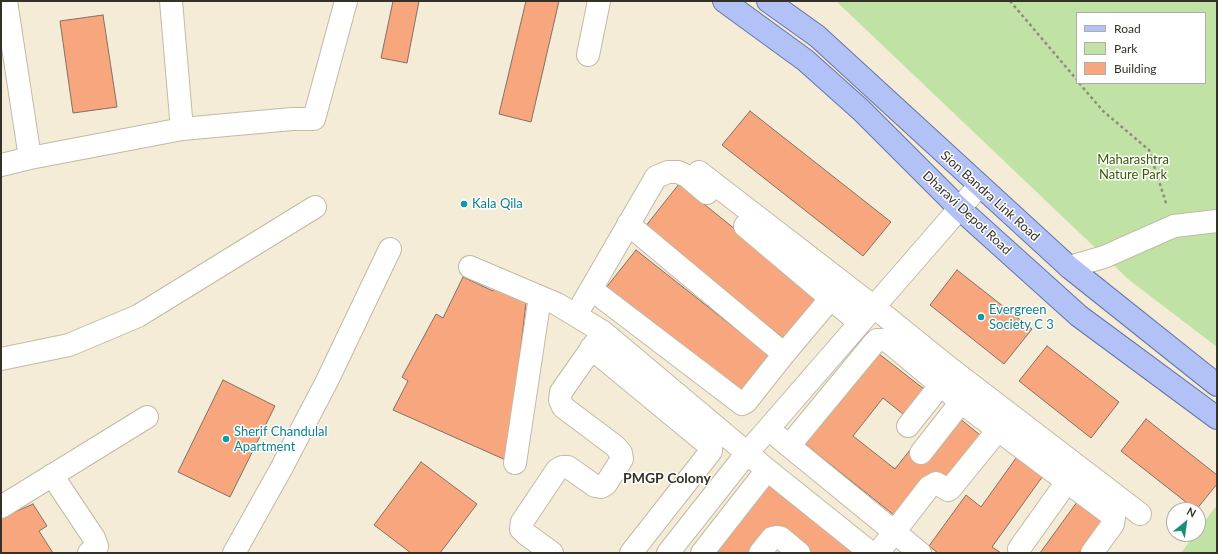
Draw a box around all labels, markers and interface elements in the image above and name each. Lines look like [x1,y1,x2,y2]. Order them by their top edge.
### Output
legend [1076,12,1206,84]
text: Road [1114,21,1141,36]
text: Park [1114,41,1137,56]
text: Building [1114,61,1157,76]
street label: Sion Bandra Link Road [937,148,1043,244]
park label: Maharashtra Nature Park [1097,152,1169,183]
street label: Dharavi Depot Road [919,168,1015,258]
place label: Kala Qila [472,196,523,212]
marker: Kala Qila [459,199,469,209]
place label: Evergreen Society C 3 [989,302,1054,333]
marker: Evergreen Society C 3 [976,312,986,322]
place label: Sherif Chandulal Apartment [234,424,328,455]
marker: Sherif Chandulal Apartment [221,434,231,444]
district label: PMGP Colony [623,470,711,486]
north arrow [1166,502,1206,542]
text: N [1185,504,1198,520]

